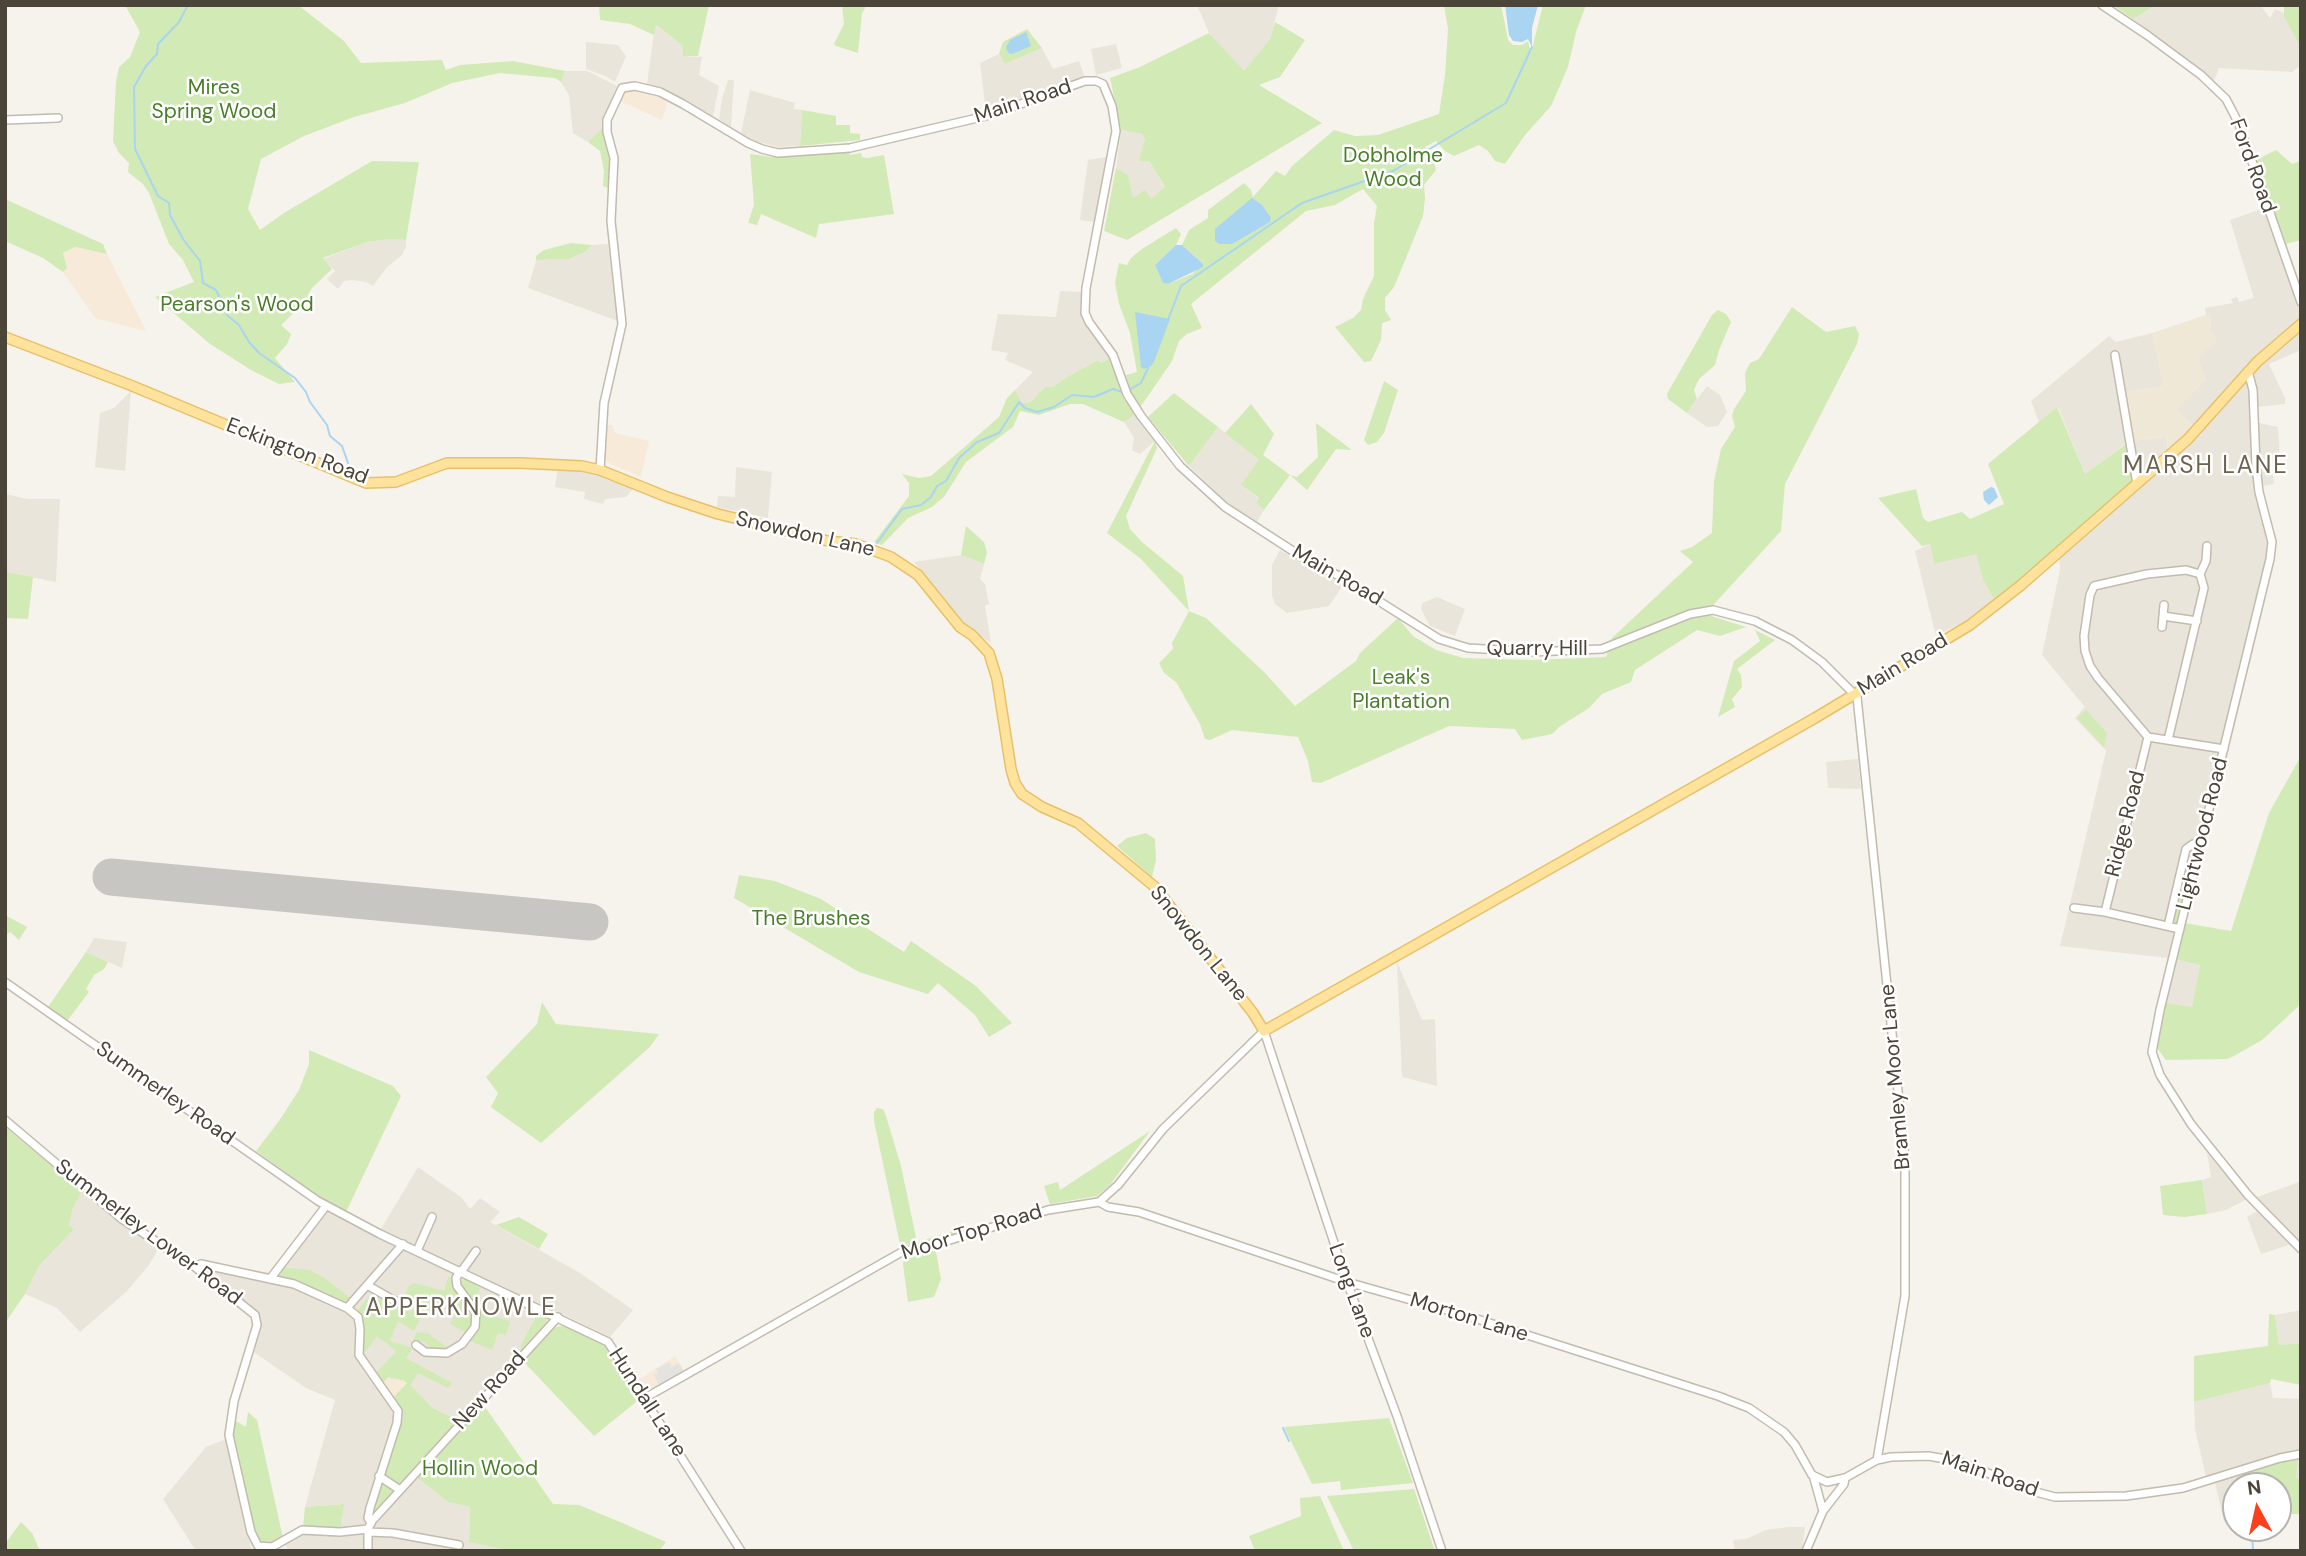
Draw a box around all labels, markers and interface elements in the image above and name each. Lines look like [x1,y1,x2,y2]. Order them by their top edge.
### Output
street label: Main Road [971,74,1075,130]
park label: Mires Spring Wood [152,75,276,125]
street label: Ford Road [2223,116,2281,216]
park label: Dobholme Wood [1343,143,1443,193]
park label: Pearson's Wood [160,292,314,318]
street label: Eckington Road [222,413,372,491]
district label: MARSH LANE [2124,453,2288,481]
street label: Snowdon Lane [733,507,877,563]
street label: Main Road [1287,540,1387,612]
street label: Main Road [1853,628,1953,702]
street label: Quarry Hill [1486,636,1588,662]
park label: Leak's Plantation [1352,665,1450,715]
street label: Lightwood Road [2172,755,2234,913]
street label: Ridge Road [2101,768,2151,880]
street label: Snowdon Lane [1144,881,1252,1007]
park label: The Brushes [752,906,870,932]
street label: Bramley Moor Lane [1875,983,1917,1171]
street label: Summerley Road [91,1037,239,1151]
street label: Summerley Lower Road [50,1155,246,1311]
street label: Moor Top Road [899,1200,1045,1266]
street label: Long Lane [1322,1240,1380,1342]
street label: Morton Lane [1407,1288,1531,1348]
district label: APPERKNOWLE [367,1295,555,1323]
street label: Hundall Lane [603,1344,691,1462]
street label: New Road [448,1347,532,1435]
street label: Main Road [1938,1447,2042,1503]
park label: Hollin Wood [422,1456,538,1482]
north arrow [2222,1472,2292,1542]
text: N [2246,1474,2263,1501]

